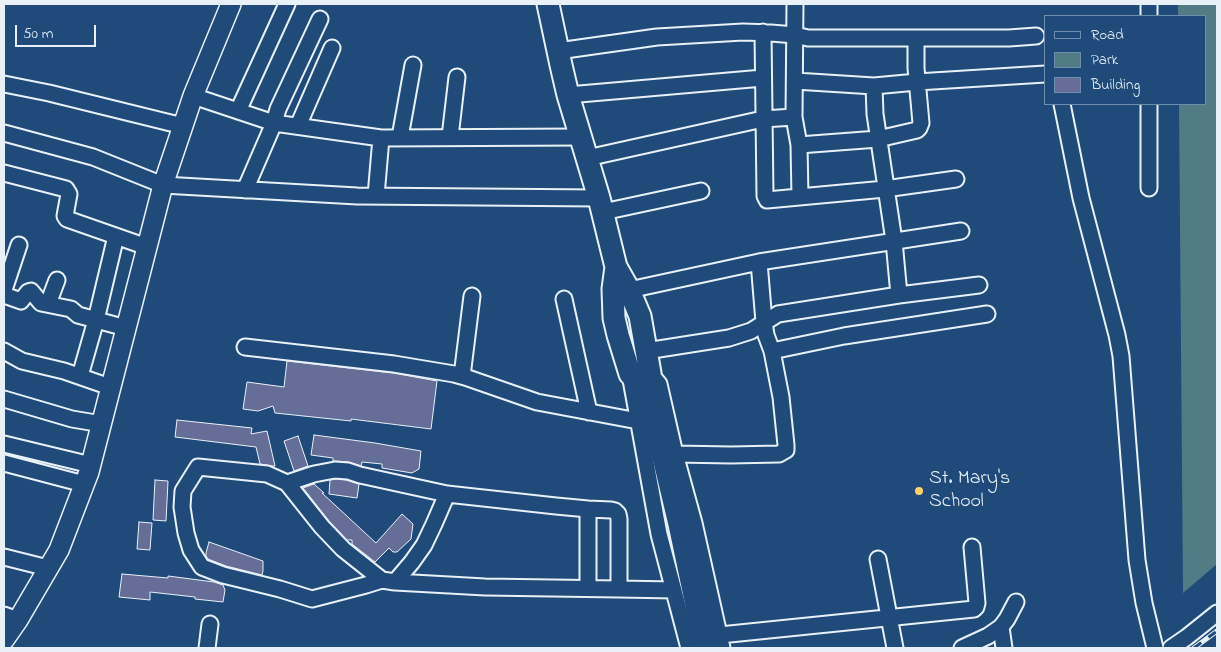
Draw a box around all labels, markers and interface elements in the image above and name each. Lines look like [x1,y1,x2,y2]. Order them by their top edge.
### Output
scale bar [18,15,99,47]
legend [1044,15,1206,105]
text: 50 m [23,23,53,45]
text: Road [1091,24,1124,46]
text: Park [1091,49,1118,71]
text: Building [1091,74,1140,96]
place label: St. Mary's School [929,468,1010,515]
marker: St. Mary's School [913,485,925,497]

